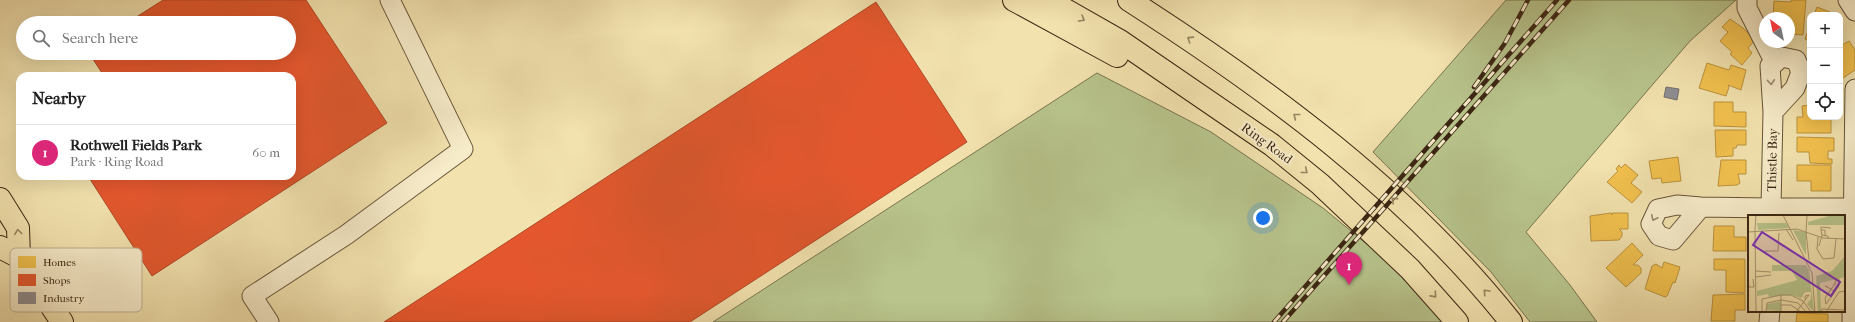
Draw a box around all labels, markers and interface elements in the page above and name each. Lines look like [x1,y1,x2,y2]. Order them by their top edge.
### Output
north arrow [1759,12,1795,48]
map controls [1807,12,1843,120]
button: + [1807,12,1843,48]
one-way arrow [1078,15,1085,22]
search box [16,16,296,60]
icon: search [30,27,52,49]
text: Search here [62,29,138,47]
one-way arrow [1187,37,1194,44]
button: − [1807,48,1843,84]
one-way arrow [1767,79,1775,85]
button: locate [1807,84,1843,120]
text: Nearby [32,88,86,108]
one-way arrow [1293,113,1300,120]
street label: Ring Road [1239,119,1296,167]
street label: Thistle Bay [1764,127,1780,192]
text: Rothwell Fields Park [70,136,202,154]
text: 1 [43,145,47,160]
text: 60 m [252,145,280,160]
text: Park · Ring Road [70,154,164,169]
one-way arrow [1300,167,1308,174]
one-way arrow [1392,198,1399,205]
your location [1253,208,1273,228]
one-way arrow [1651,214,1659,221]
inset map [1748,215,1845,312]
one-way arrow [14,229,23,236]
legend [10,248,142,312]
pin: 1 [1336,252,1362,285]
text: Homes [43,256,76,269]
text: Shops [43,274,70,287]
one-way arrow [1484,289,1491,297]
one-way arrow [1429,291,1436,298]
text: Industry [43,292,85,305]

